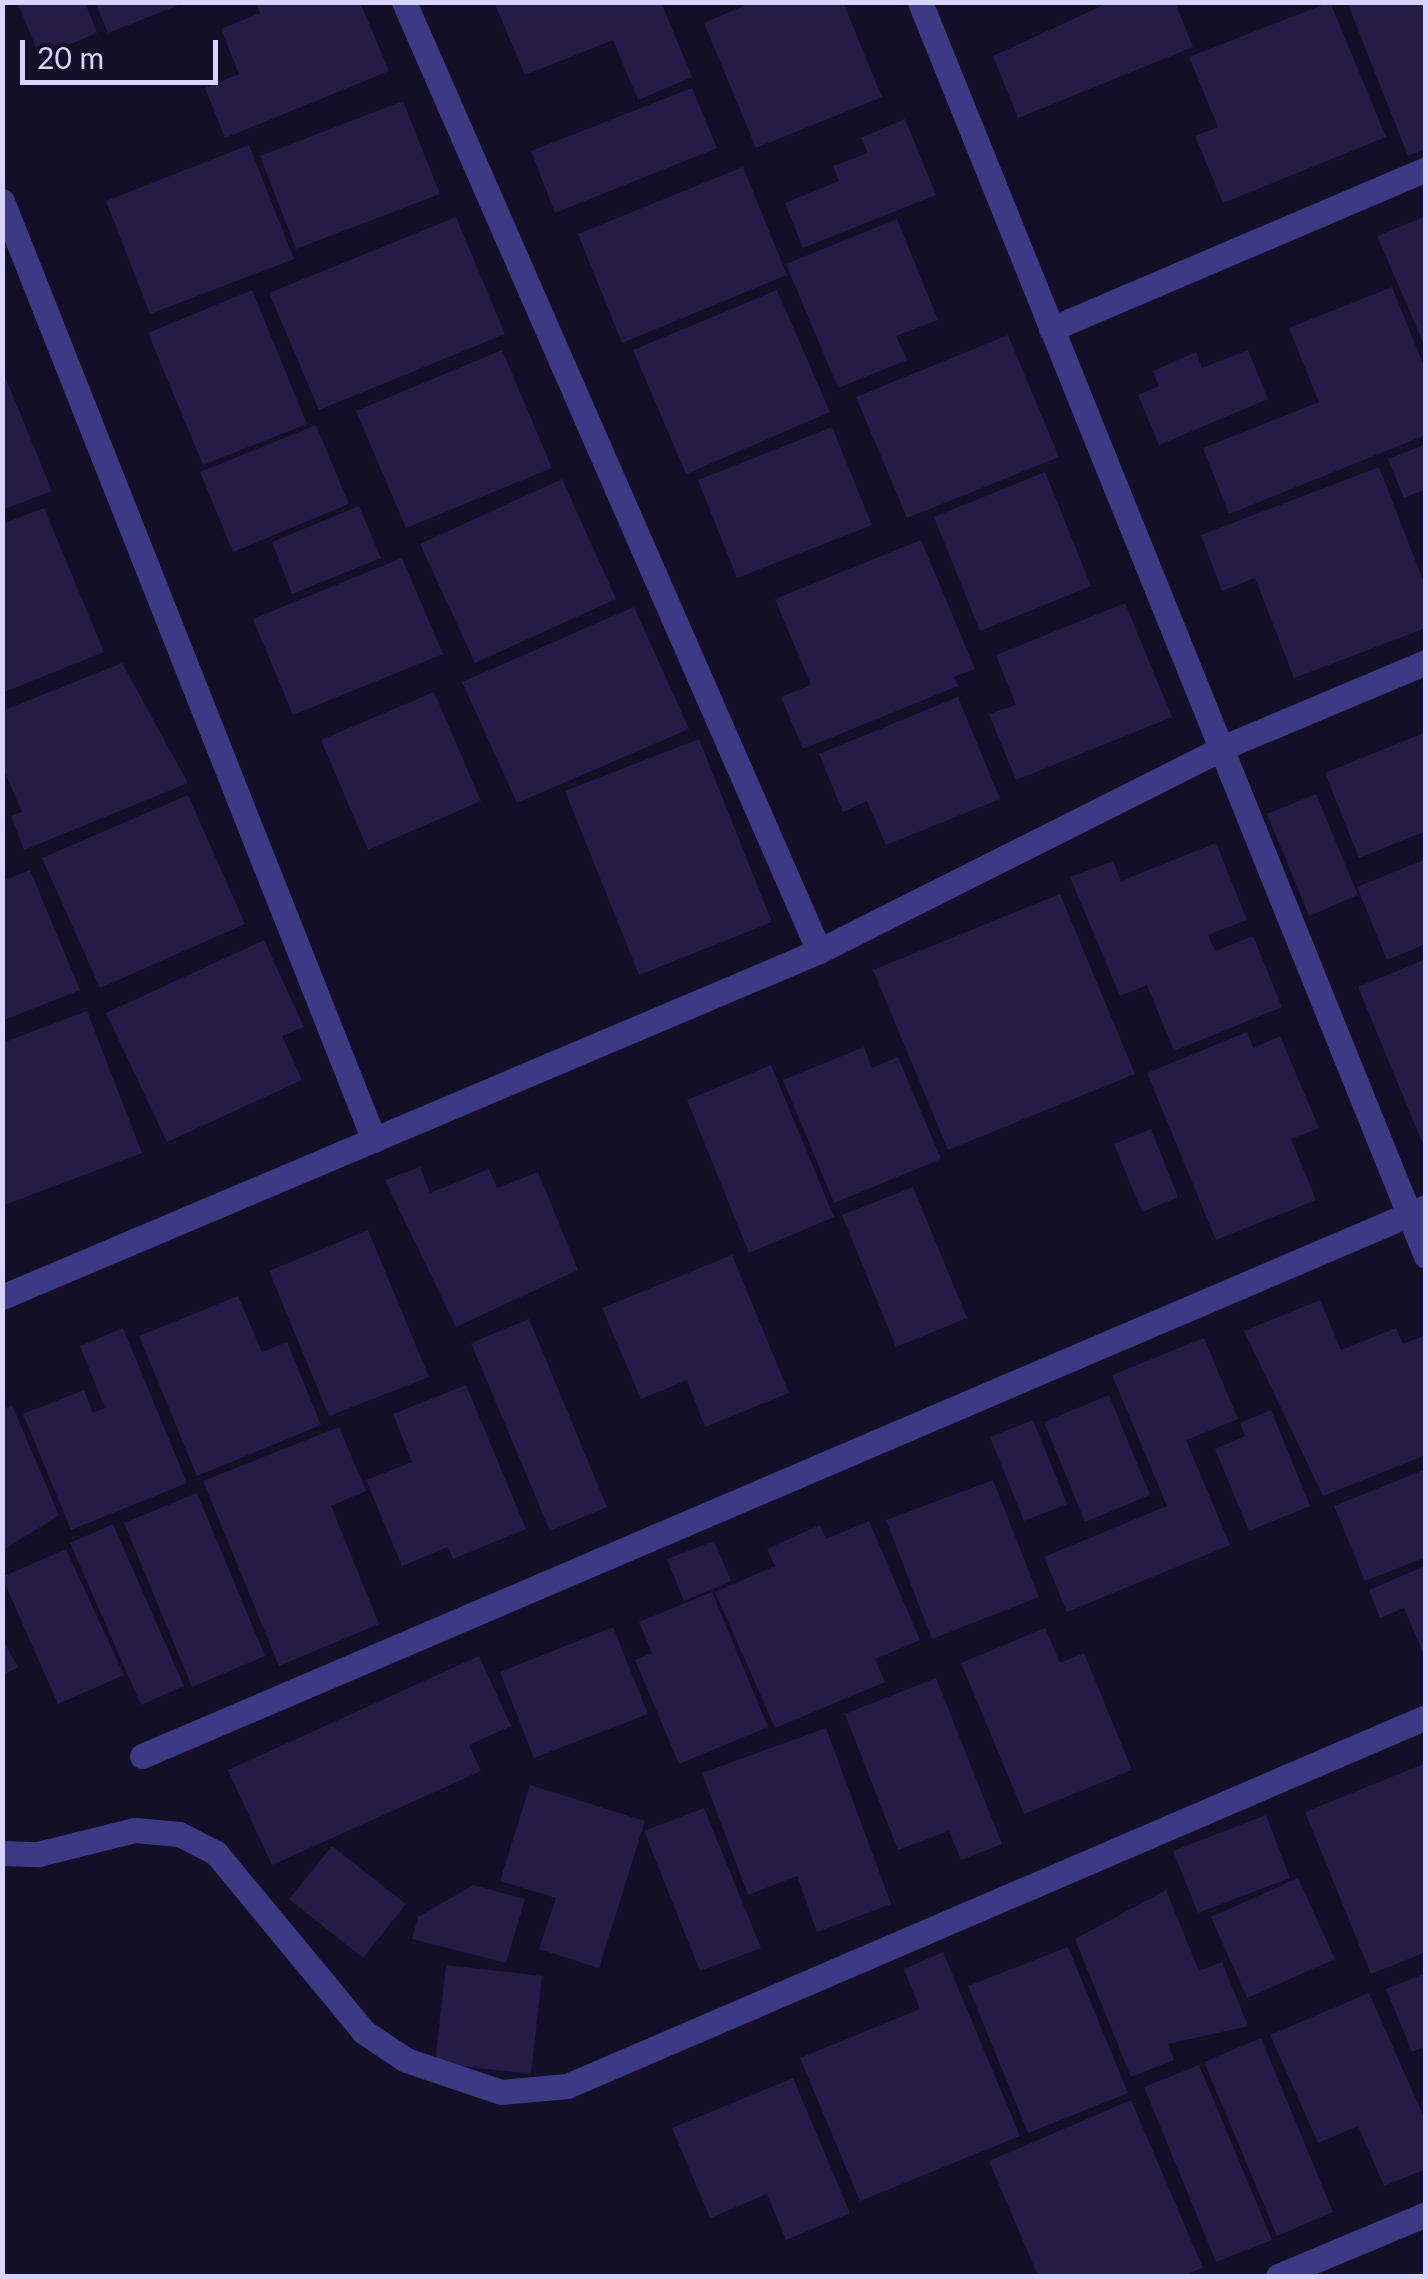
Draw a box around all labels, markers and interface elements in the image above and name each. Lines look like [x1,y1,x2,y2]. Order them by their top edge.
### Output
scale bar [25,20,222,82]
text: 20 m [37,39,104,75]

